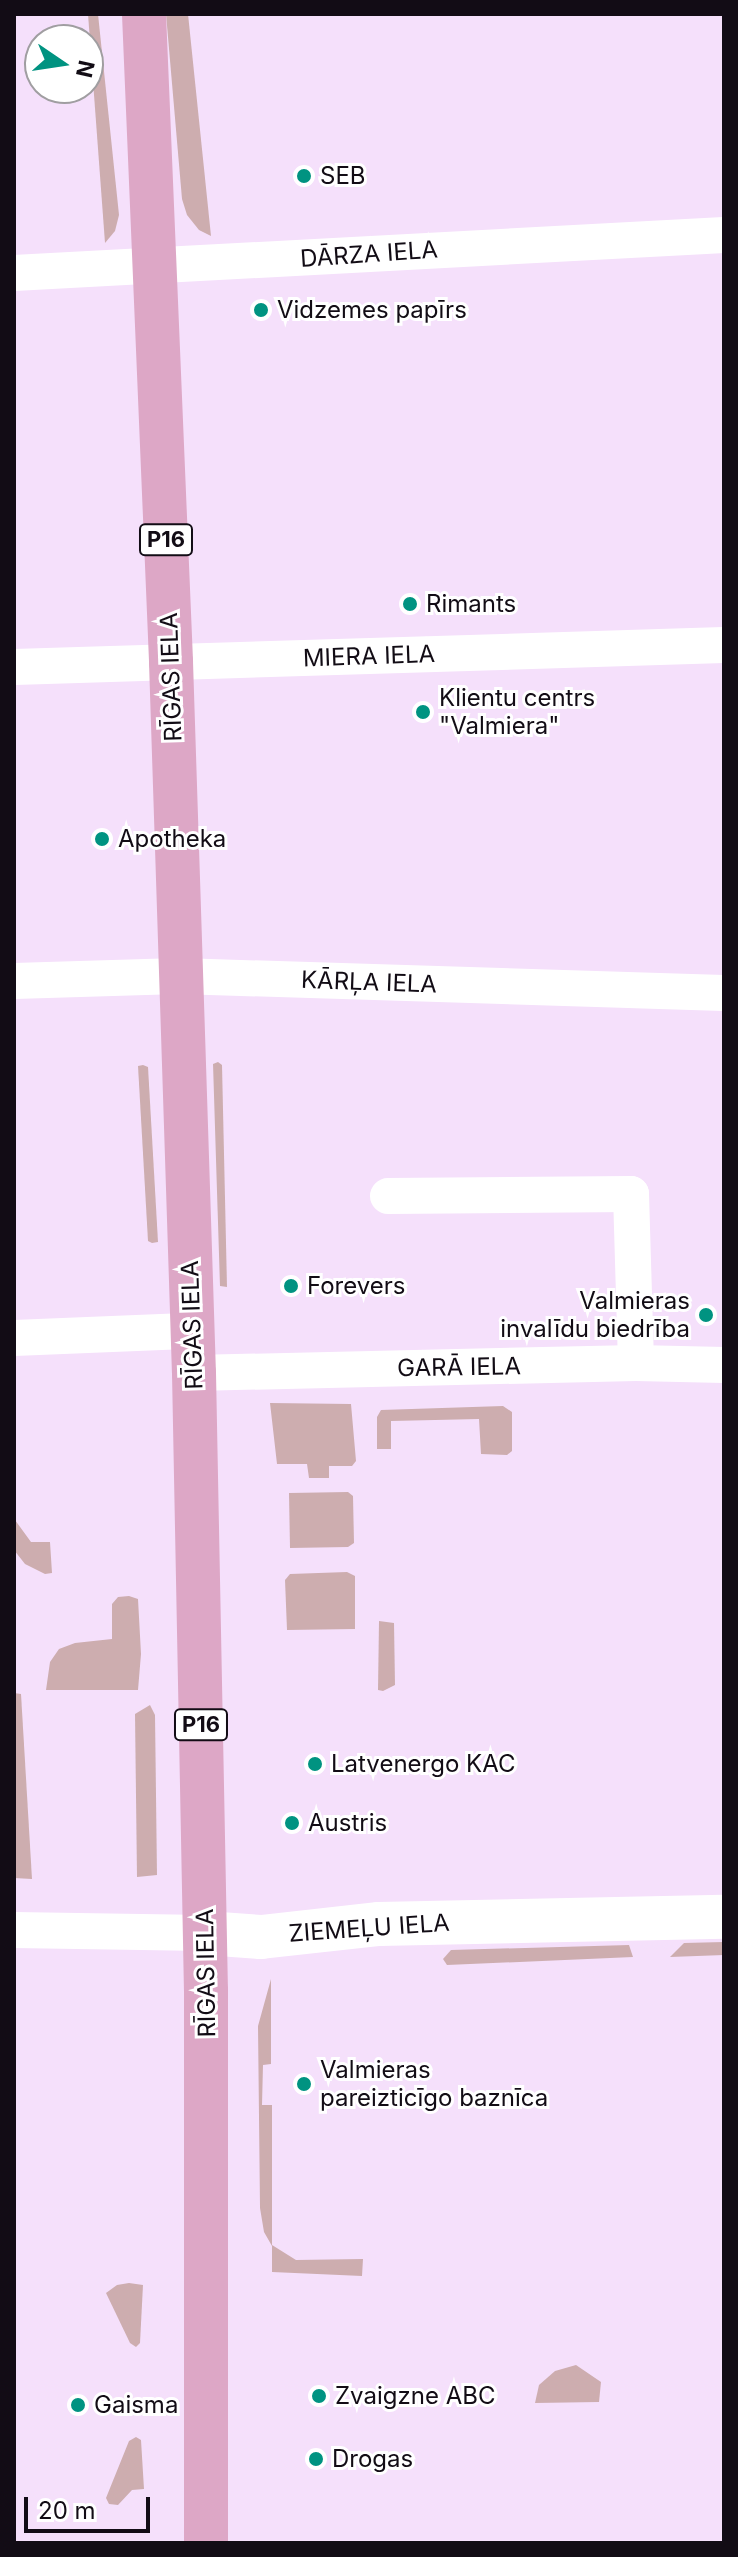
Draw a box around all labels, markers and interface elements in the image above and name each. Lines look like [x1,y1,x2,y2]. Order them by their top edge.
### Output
north arrow [24,24,104,104]
text: N [71,58,100,80]
place label: SEB [320,162,366,190]
marker: SEB [295,167,313,185]
street label: DĀRZA IELA [299,235,439,273]
place label: Vidzemes papīrs [277,296,467,324]
marker: Vidzemes papīrs [252,301,270,319]
road number: P16 [138,522,194,558]
place label: Rimants [426,590,516,618]
marker: Rimants [401,595,419,613]
street label: RĪGAS IELA [154,612,188,742]
street label: MIERA IELA [302,639,436,673]
place label: Klientu centrs "Valmiera" [439,684,595,740]
marker: Klientu centrs "Valmiera" [414,703,432,721]
place label: Apotheka [118,825,226,853]
marker: Apotheka [93,830,111,848]
street label: KĀRĻA IELA [301,965,437,999]
street label: RĪGAS IELA [175,1260,209,1390]
place label: Forevers [307,1272,405,1300]
marker: Forevers [282,1277,300,1295]
place label: Valmieras invalīdu biedrība [500,1287,690,1343]
marker: Valmieras invalīdu biedrība [697,1306,715,1324]
street label: GARĀ IELA [397,1352,521,1382]
road number: P16 [173,1707,229,1743]
place label: Latvenergo KAC [331,1750,515,1778]
marker: Latvenergo KAC [306,1755,324,1773]
place label: Austris [308,1809,387,1837]
marker: Austris [283,1814,301,1832]
street label: RĪGAS IELA [190,1908,222,2038]
street label: ZIEMEĻU IELA [288,1908,450,1948]
place label: Valmieras pareizticīgo baznīca [320,2056,548,2112]
marker: Valmieras pareizticīgo baznīca [295,2075,313,2093]
place label: Zvaigzne ABC [335,2382,495,2410]
marker: Zvaigzne ABC [310,2387,328,2405]
place label: Gaisma [94,2391,178,2419]
marker: Gaisma [69,2396,87,2414]
place label: Drogas [332,2445,413,2473]
marker: Drogas [307,2450,325,2468]
scale bar [28,2481,154,2531]
text: 20 m [38,2496,96,2525]

